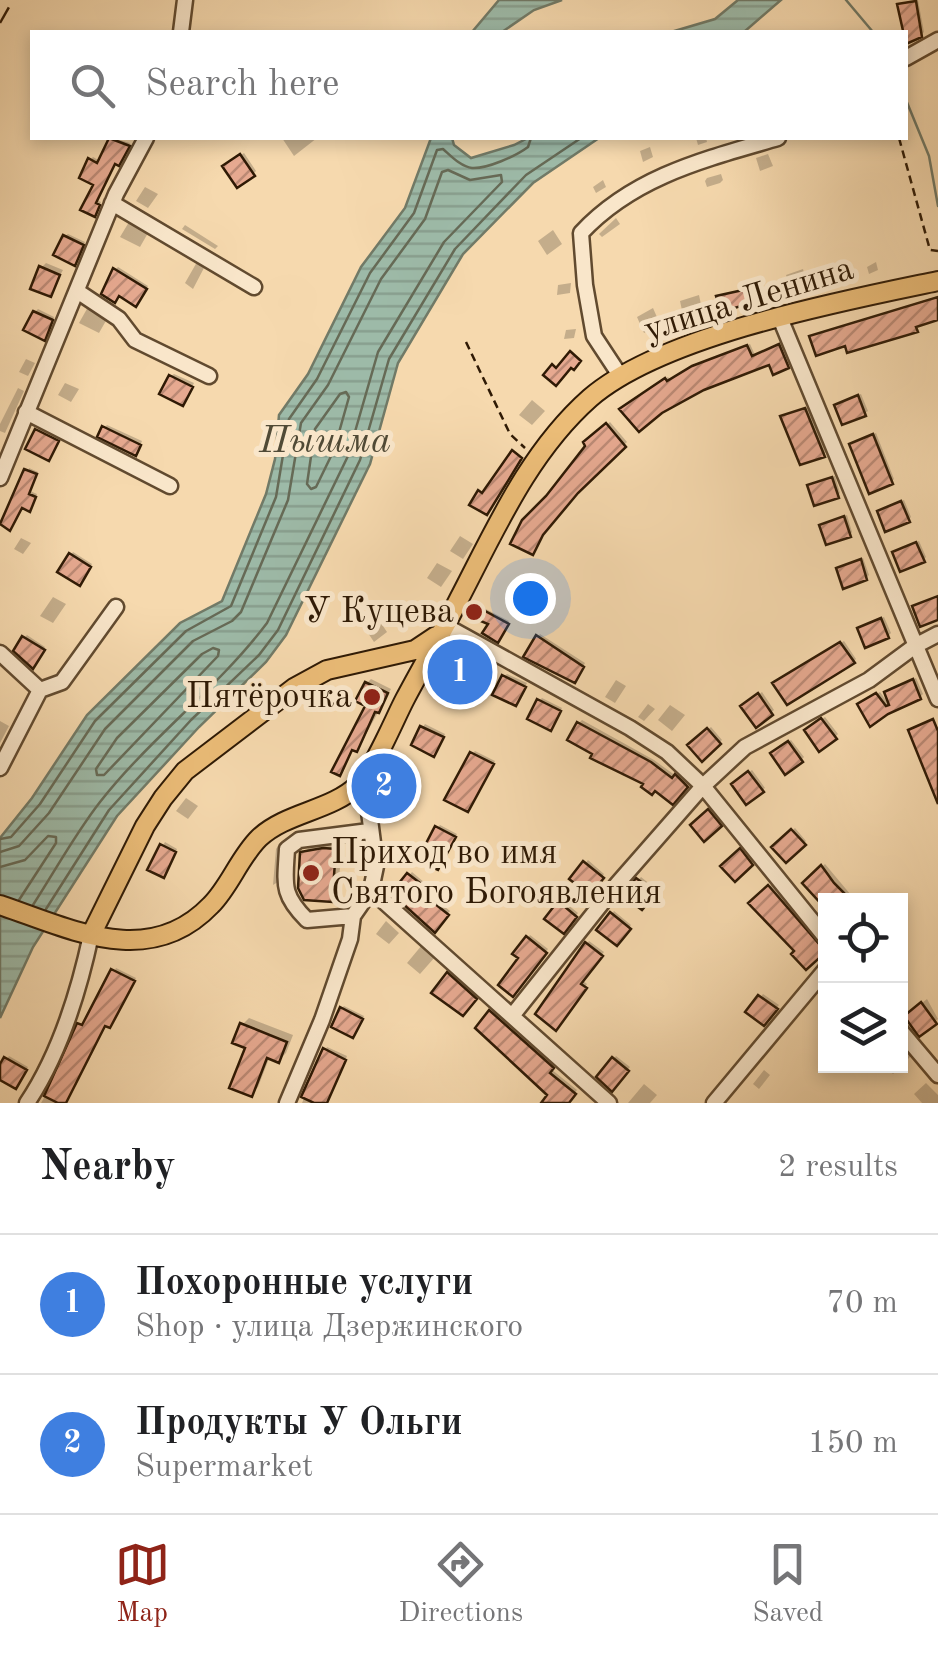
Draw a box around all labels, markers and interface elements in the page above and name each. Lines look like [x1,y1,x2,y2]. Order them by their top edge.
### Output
search box [30,30,908,140]
icon: search [65,58,120,113]
text: Search here [145,66,340,104]
street label: улица Ленина [640,252,858,348]
water label: Пышма [258,423,391,461]
your location [505,573,556,624]
place label: У Куцева [304,595,454,630]
marker: У Куцева [463,601,485,623]
pin: 1 [428,634,492,710]
place label: Пятёрочка [186,680,352,715]
marker: Пятёрочка [361,686,383,708]
pin: 2 [352,748,416,824]
place label: Приход во имя Святого Богоявления [331,836,662,911]
marker: Приход во имя Святого Богоявления [300,862,322,884]
map controls [818,893,908,1073]
button: locate [818,893,908,983]
button: layers [818,983,908,1073]
text: Nearby [40,1147,176,1189]
text: 2 results [778,1152,898,1184]
text: Похоронные услуги [135,1265,473,1303]
text: 1 [63,1288,82,1320]
text: 70 m [827,1288,898,1320]
text: Shop · улица Дзержинского [135,1312,523,1344]
text: Продукты У Ольги [135,1405,463,1443]
text: 2 [63,1428,82,1460]
text: 150 m [808,1428,898,1460]
text: Supermarket [135,1452,313,1484]
tab: Map [115,1537,170,1632]
tab: Directions [399,1537,523,1632]
tab: Saved [752,1537,823,1632]

